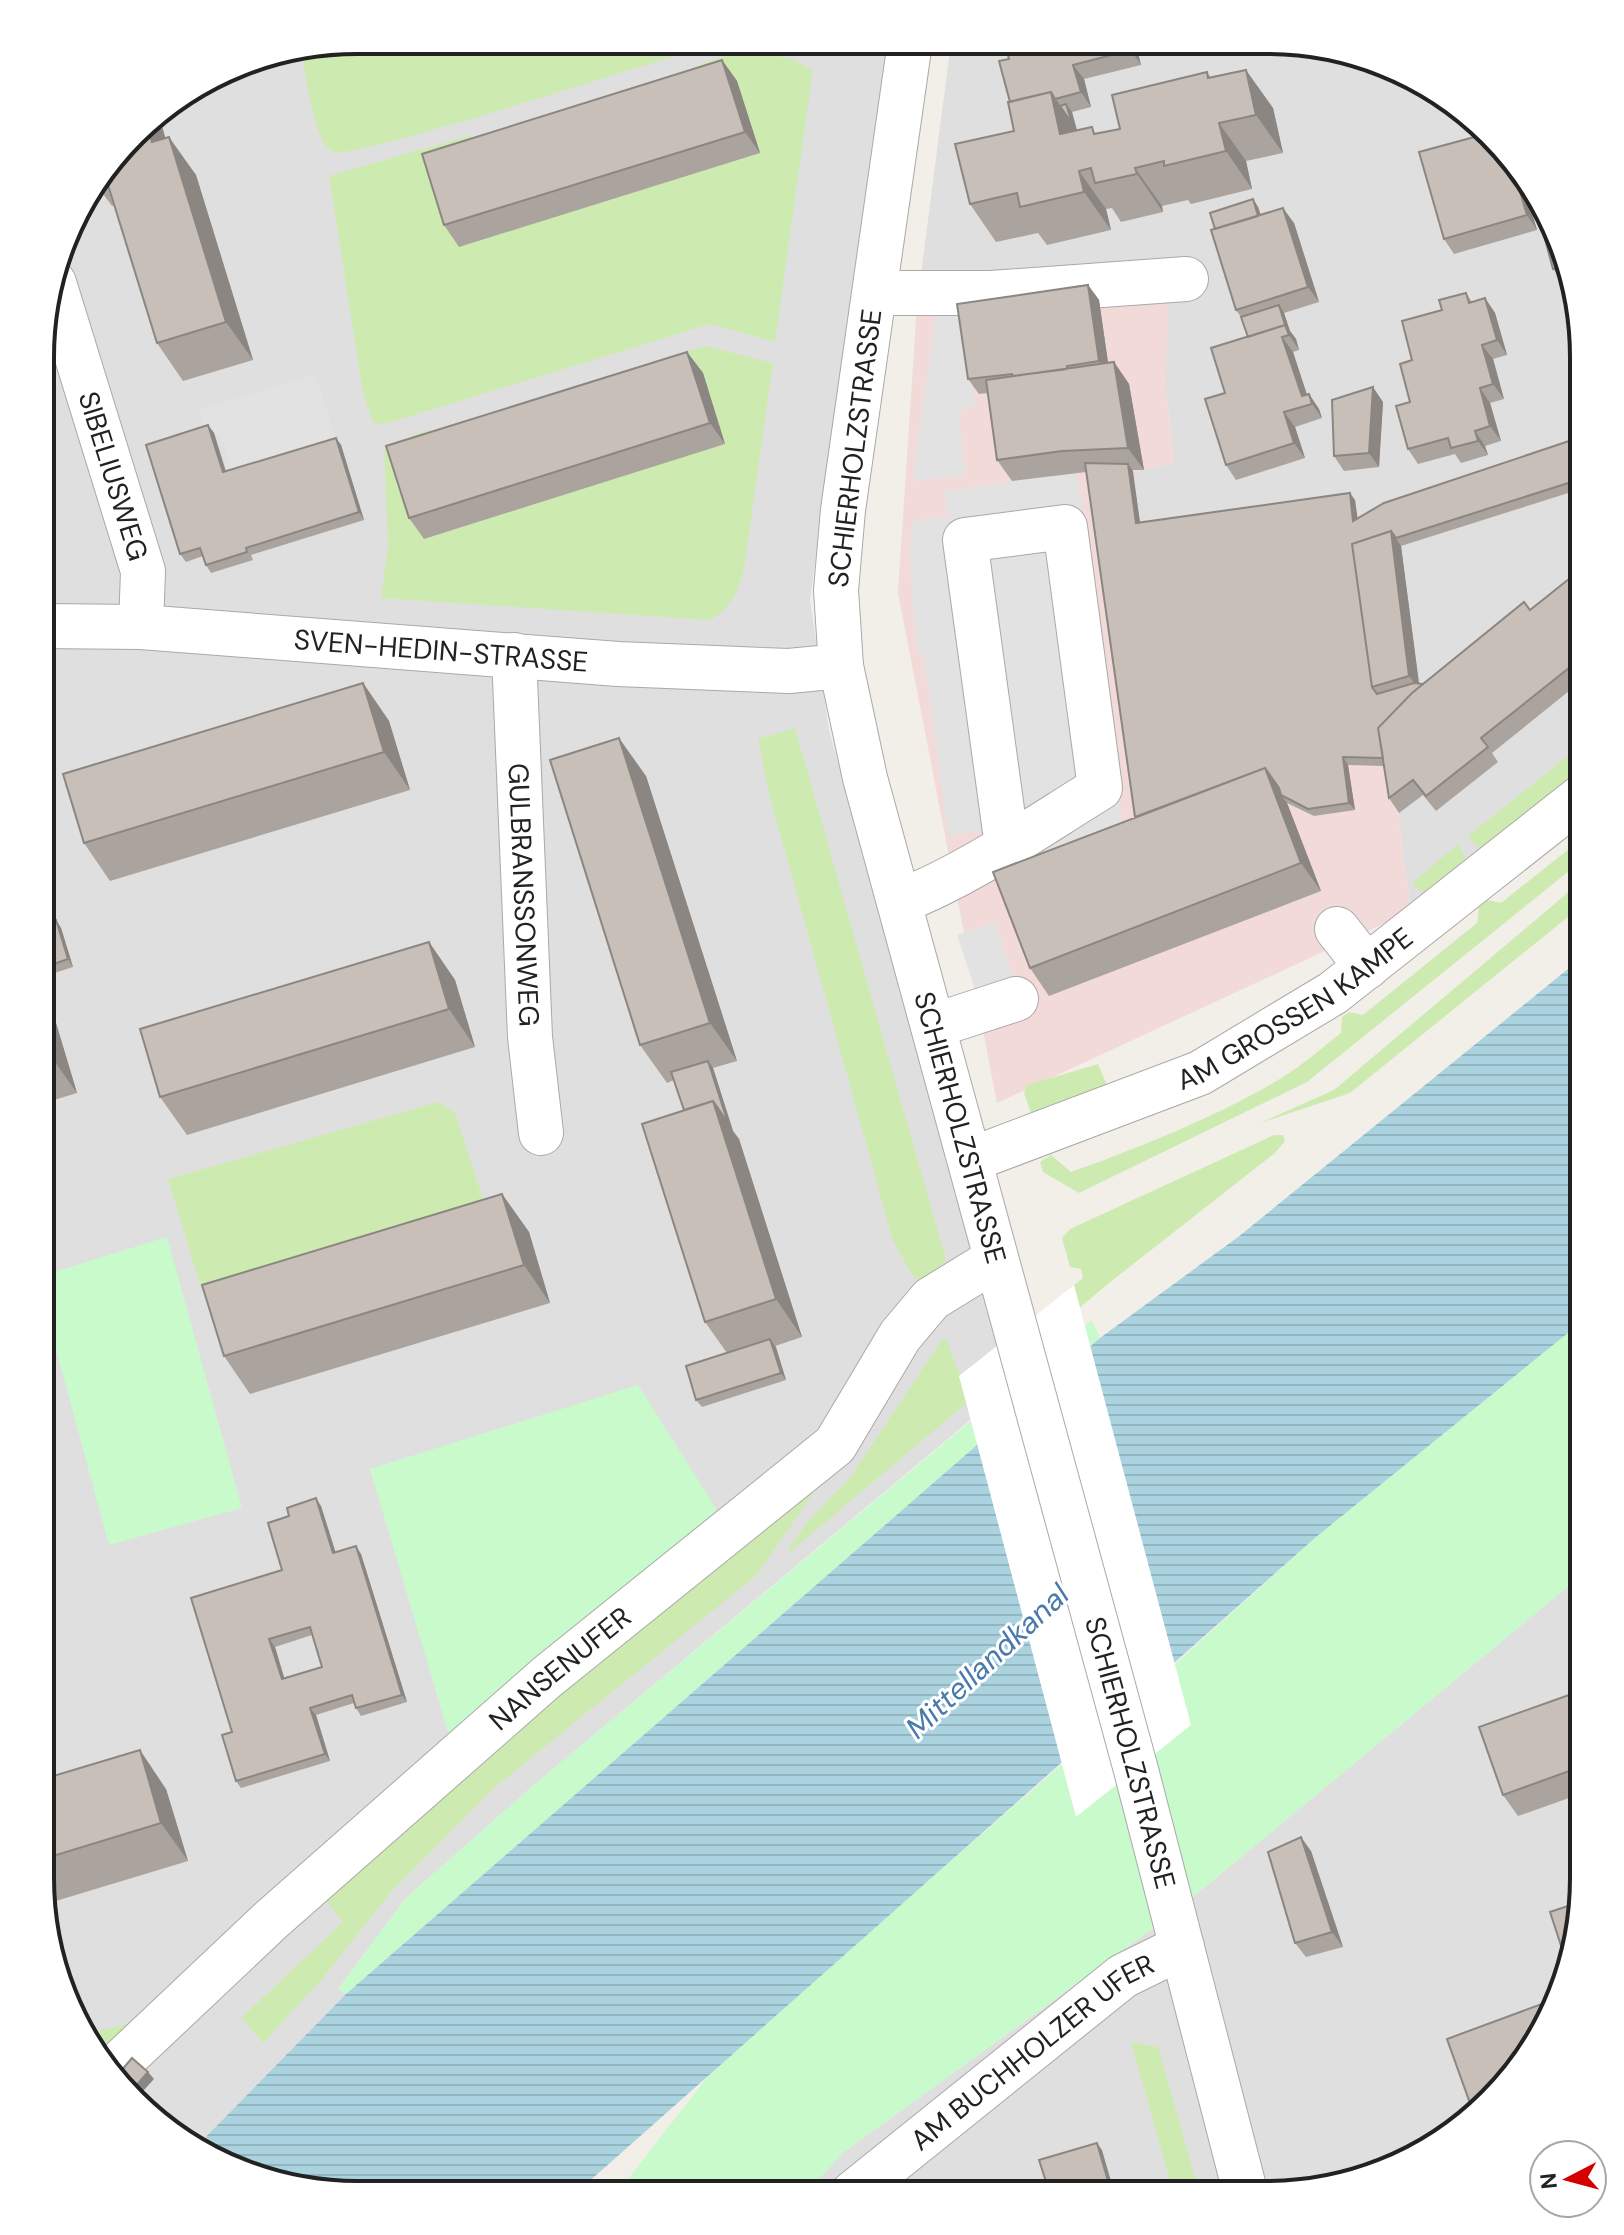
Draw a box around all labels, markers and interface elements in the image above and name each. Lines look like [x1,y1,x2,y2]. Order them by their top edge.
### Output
street label: SCHIERHOLZSTRASSE [820,307,890,589]
street label: SIBELIUSWEG [70,387,157,565]
street label: SVEN-HEDIN-STRASSE [293,620,590,680]
street label: GULBRANSSONWEG [500,762,548,1027]
street label: AM GROSSEN KAMPE [1172,919,1420,1099]
street label: SCHIERHOLZSTRASSE [906,987,1015,1267]
water label: Mittellandkanal [897,1574,1078,1747]
street label: NANSENUFER [481,1598,639,1738]
street label: SCHIERHOLZSTRASSE [1076,1612,1184,1893]
street label: AM BUCHHOLZER UFER [903,1945,1160,2158]
north arrow [1528,2139,1608,2219]
text: N [1533,2172,1564,2191]

